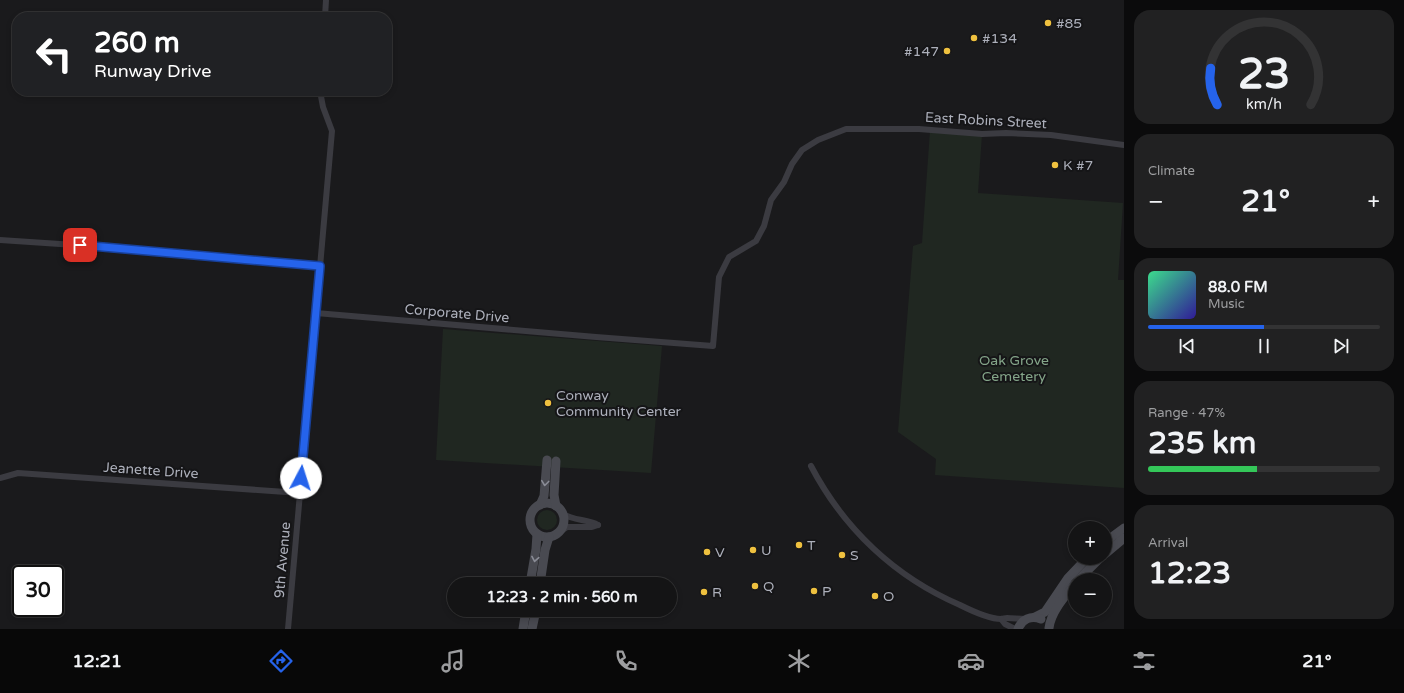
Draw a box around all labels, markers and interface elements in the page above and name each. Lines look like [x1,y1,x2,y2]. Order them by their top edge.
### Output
place label: #85 [1056,15,1082,32]
marker: #85 [1043,18,1053,28]
text: 260 m [94,26,180,60]
icon: left [28,28,80,80]
place label: #134 [982,30,1017,47]
marker: #134 [969,33,979,43]
place label: #147 [904,43,939,60]
marker: #147 [942,46,952,56]
text: 23 [1238,50,1290,100]
text: Runway Drive [94,60,211,82]
text: km/h [1246,95,1282,112]
street label: East Robins Street [925,109,1048,132]
place label: K #7 [1063,157,1093,174]
marker: K #7 [1050,160,1060,170]
text: Climate [1148,163,1195,179]
text: 21° [1241,183,1290,220]
text: − [1148,189,1164,215]
text: + [1368,189,1380,215]
pin [63,228,97,262]
icon: arrive [69,234,91,256]
text: 88.0 FM [1208,278,1268,296]
text: Music [1208,296,1245,312]
street label: Corporate Drive [404,300,510,327]
icon: previous [1176,335,1198,357]
icon: pause [1253,335,1275,357]
icon: next [1330,335,1352,357]
park label: Oak Grove Cemetery [979,352,1049,385]
place label: Conway Community Center [556,387,682,420]
marker: Conway Community Center [543,398,553,408]
text: Range · 47% [1148,405,1225,421]
text: 235 km [1148,425,1256,462]
position arrow [280,457,322,499]
street label: Jeanette Drive [103,459,199,482]
one-way arrow [541,480,550,486]
street label: 9th Avenue [271,521,294,599]
map controls [1068,521,1112,617]
button: + [1068,521,1112,565]
text: Arrival [1148,535,1188,551]
place label: T [807,537,816,554]
marker: T [794,540,804,550]
place label: U [761,542,772,559]
place label: V [715,544,725,561]
marker: U [748,545,758,555]
marker: V [702,547,712,557]
place label: S [850,547,859,564]
marker: S [837,550,847,560]
text: 12:23 [1148,555,1231,592]
one-way arrow [531,556,539,562]
speed limit sign: 30 [12,565,64,617]
button: − [1068,573,1112,617]
place label: Q [763,578,774,595]
marker: Q [750,581,760,591]
place label: P [822,583,831,600]
place label: R [712,584,722,601]
marker: P [809,586,819,596]
marker: R [699,587,709,597]
text: 12:23 · 2 min · 560 m [487,588,637,606]
place label: O [883,588,894,605]
marker: O [870,591,880,601]
icon: directions [267,647,295,675]
icon: music [439,647,467,675]
icon: phone [612,647,640,675]
icon: climate [785,647,813,675]
icon: car [957,647,985,675]
icon: filters [1130,647,1158,675]
text: 12:21 [72,650,122,672]
text: 21° [1302,650,1332,672]

